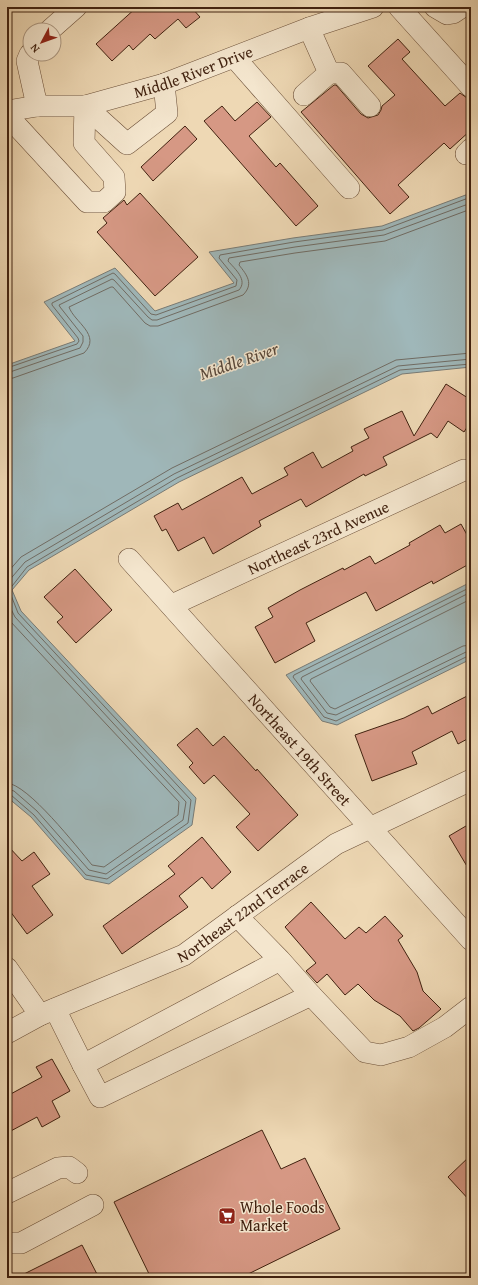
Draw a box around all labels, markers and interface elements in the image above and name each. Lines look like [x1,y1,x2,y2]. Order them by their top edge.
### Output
north arrow [22,22,62,62]
street label: Middle River Drive [131,39,256,104]
text: N [26,40,43,57]
water label: Middle River [196,335,282,386]
street label: Northeast 23rd Avenue [243,494,393,581]
street label: Northeast 19th Street [243,688,357,812]
street label: Northeast 22nd Terrace [173,856,313,969]
place label: Whole Foods Market [240,1195,325,1237]
supermarket icon: Whole Foods Market [217,1206,237,1226]

